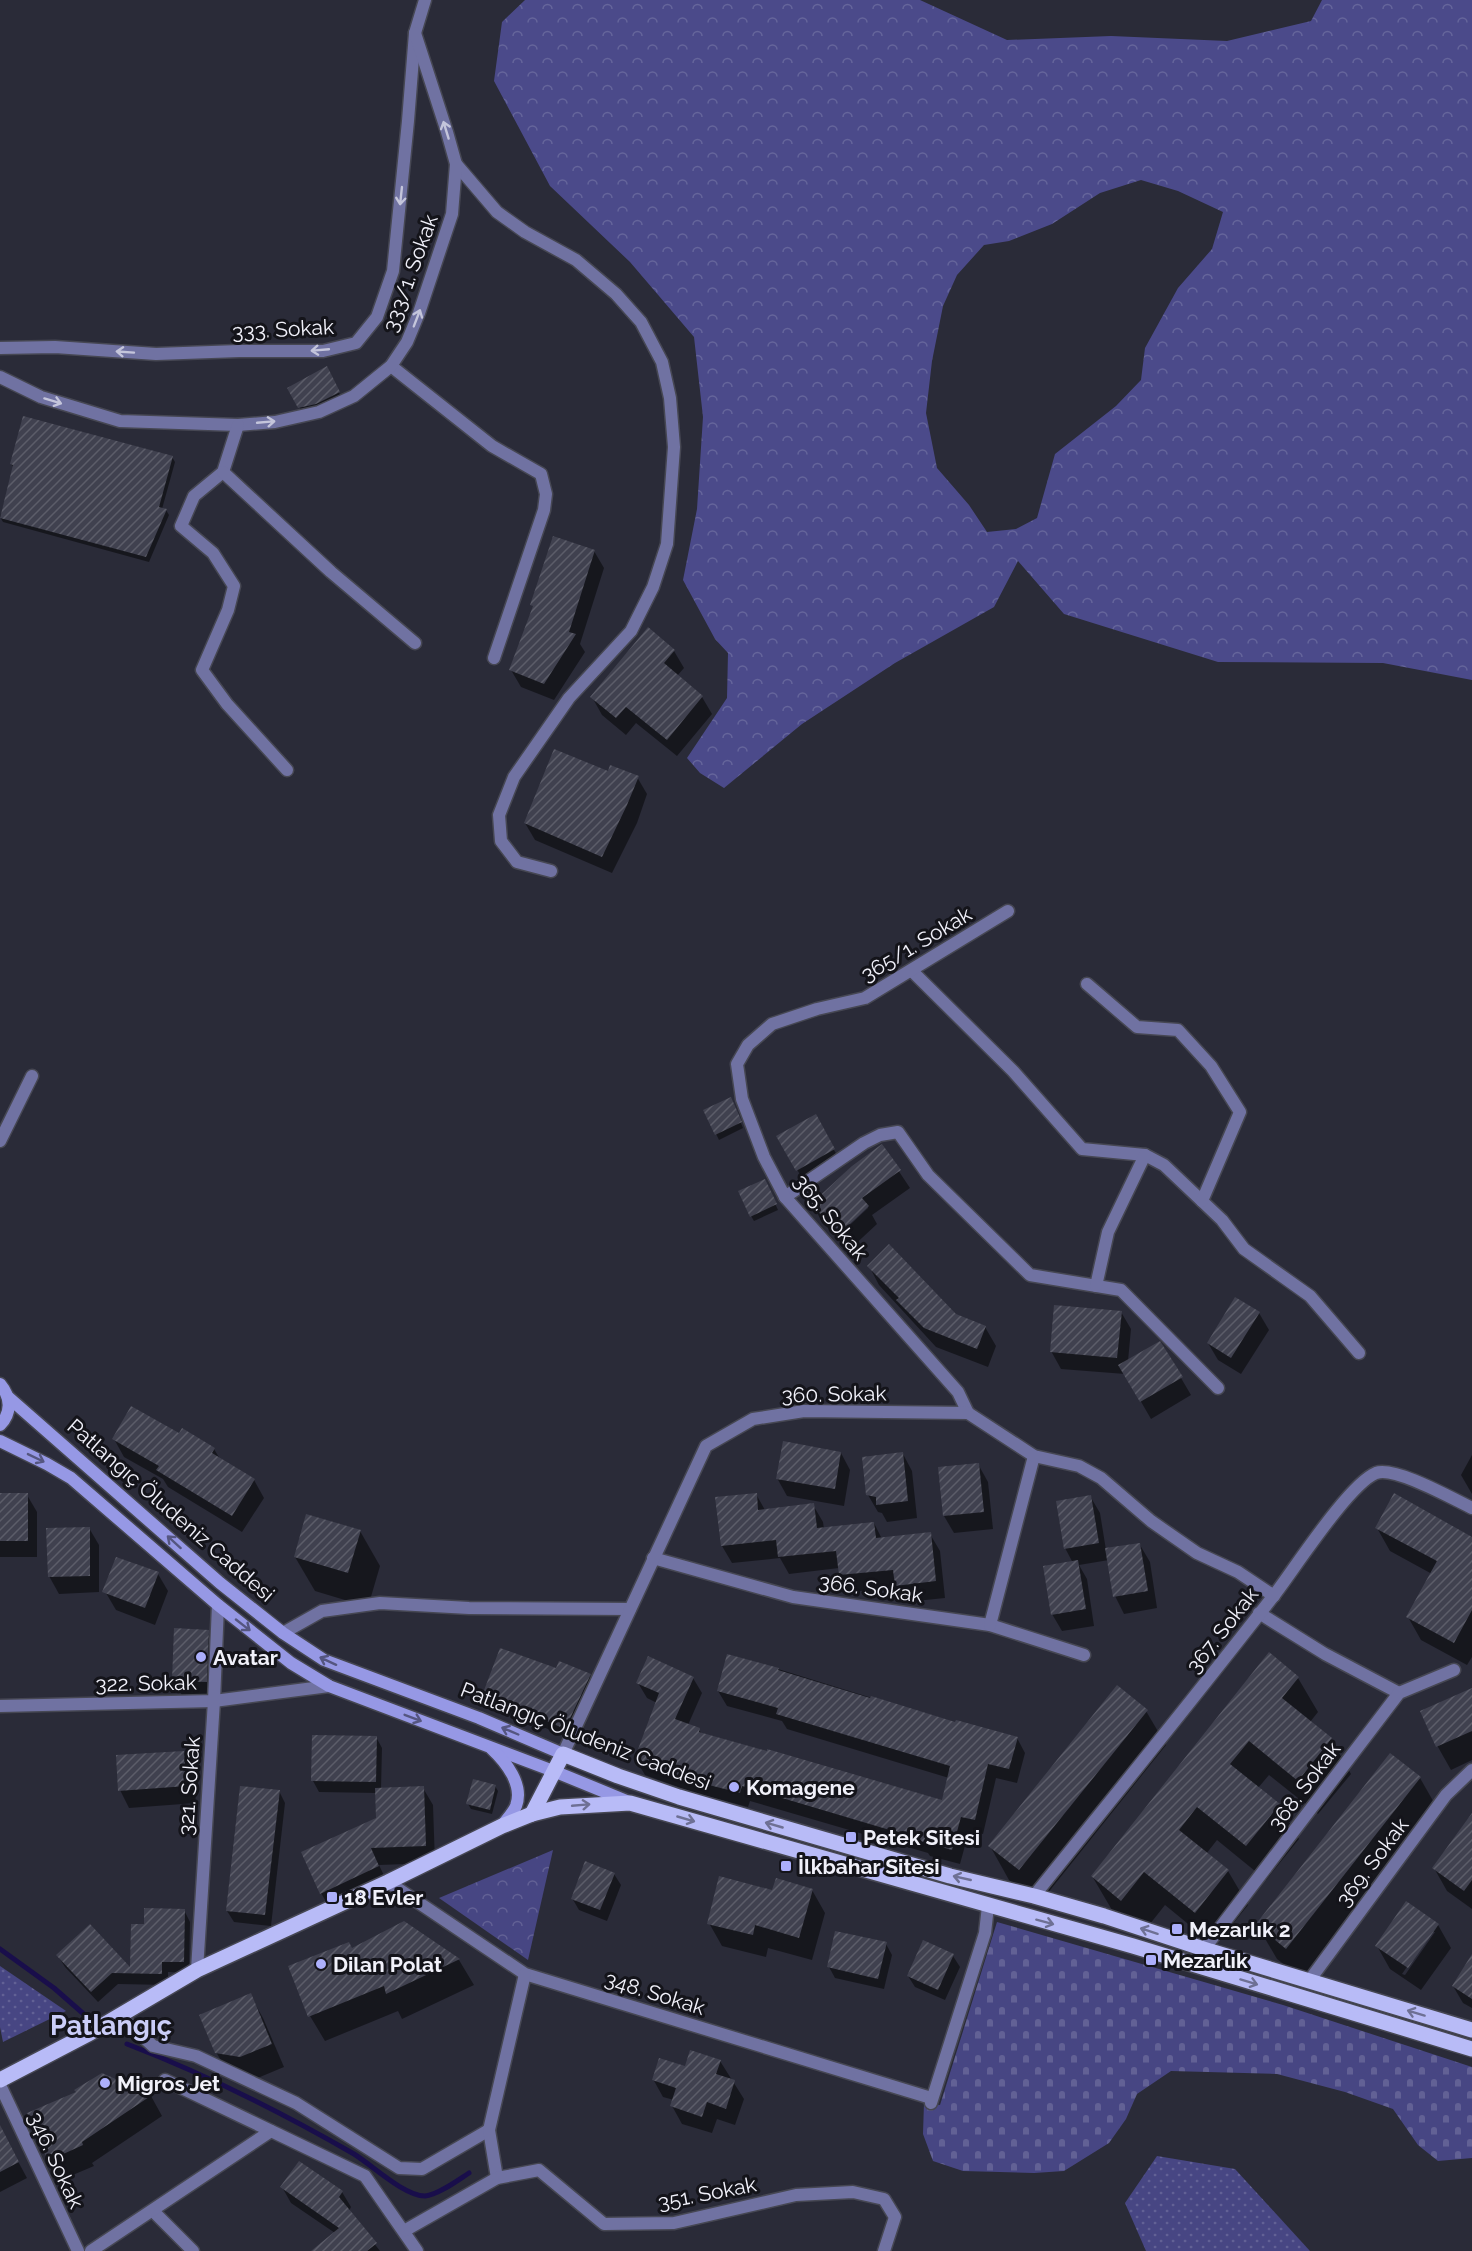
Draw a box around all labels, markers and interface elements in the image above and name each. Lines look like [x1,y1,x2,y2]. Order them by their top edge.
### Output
one-way arrow [440,121,451,140]
one-way arrow [395,185,406,205]
street label: 333/1. Sokak [377,211,443,335]
one-way arrow [412,309,423,328]
street label: 333. Sokak [231,314,335,344]
one-way arrow [310,345,330,356]
one-way arrow [115,346,135,357]
one-way arrow [43,396,62,407]
one-way arrow [255,416,275,427]
street label: 365/1. Sokak [856,901,976,987]
street label: 365. Sokak [789,1169,873,1265]
street label: 360. Sokak [781,1381,887,1407]
street label: Patlangıç Öludeniz Caddesi [62,1413,280,1607]
one-way arrow [27,1453,45,1465]
one-way arrow [167,1535,182,1549]
street label: 366. Sokak [817,1568,925,1608]
street label: 367. Sokak [1181,1582,1263,1678]
one-way arrow [235,1618,251,1631]
place label: Avatar [213,1645,278,1670]
marker: Avatar [194,1650,208,1664]
one-way arrow [319,1654,337,1666]
street label: 322. Sokak [95,1670,197,1696]
street label: Patlangıç Öludeniz Caddesi [457,1677,715,1795]
one-way arrow [403,1713,422,1724]
one-way arrow [501,1725,519,1736]
street label: 321. Sokak [173,1736,205,1836]
street label: 368. Sokak [1263,1737,1345,1835]
place label: Komagene [746,1775,855,1800]
marker: Komagene [727,1780,741,1794]
one-way arrow [570,1799,590,1810]
street label: 369. Sokak [1331,1813,1413,1911]
one-way arrow [676,1814,695,1825]
one-way arrow [765,1819,784,1830]
place label: Petek Sitesi [863,1825,980,1850]
marker: Petek Sitesi [844,1830,858,1844]
place label: İlkbahar Sitesi [798,1854,940,1879]
marker: İlkbahar Sitesi [779,1859,793,1873]
one-way arrow [953,1872,972,1884]
place label: 18 Evler [344,1885,423,1910]
marker: 18 Evler [325,1890,339,1904]
one-way arrow [1035,1916,1054,1928]
place label: Mezarlık 2 [1189,1917,1291,1942]
marker: Mezarlık 2 [1170,1922,1184,1936]
one-way arrow [1140,1925,1159,1936]
place label: Mezarlık [1163,1948,1248,1973]
place label: Dilan Polat [333,1952,442,1977]
marker: Mezarlık [1144,1953,1158,1967]
marker: Dilan Polat [314,1957,328,1971]
street label: 348. Sokak [602,1966,708,2020]
one-way arrow [1239,1977,1258,1988]
one-way arrow [1407,2007,1426,2018]
district label: Patlangıç [50,2010,172,2041]
place label: Migros Jet [117,2071,220,2096]
marker: Migros Jet [98,2076,112,2090]
street label: 346. Sokak [23,2108,89,2212]
street label: 351. Sokak [656,2171,758,2215]

